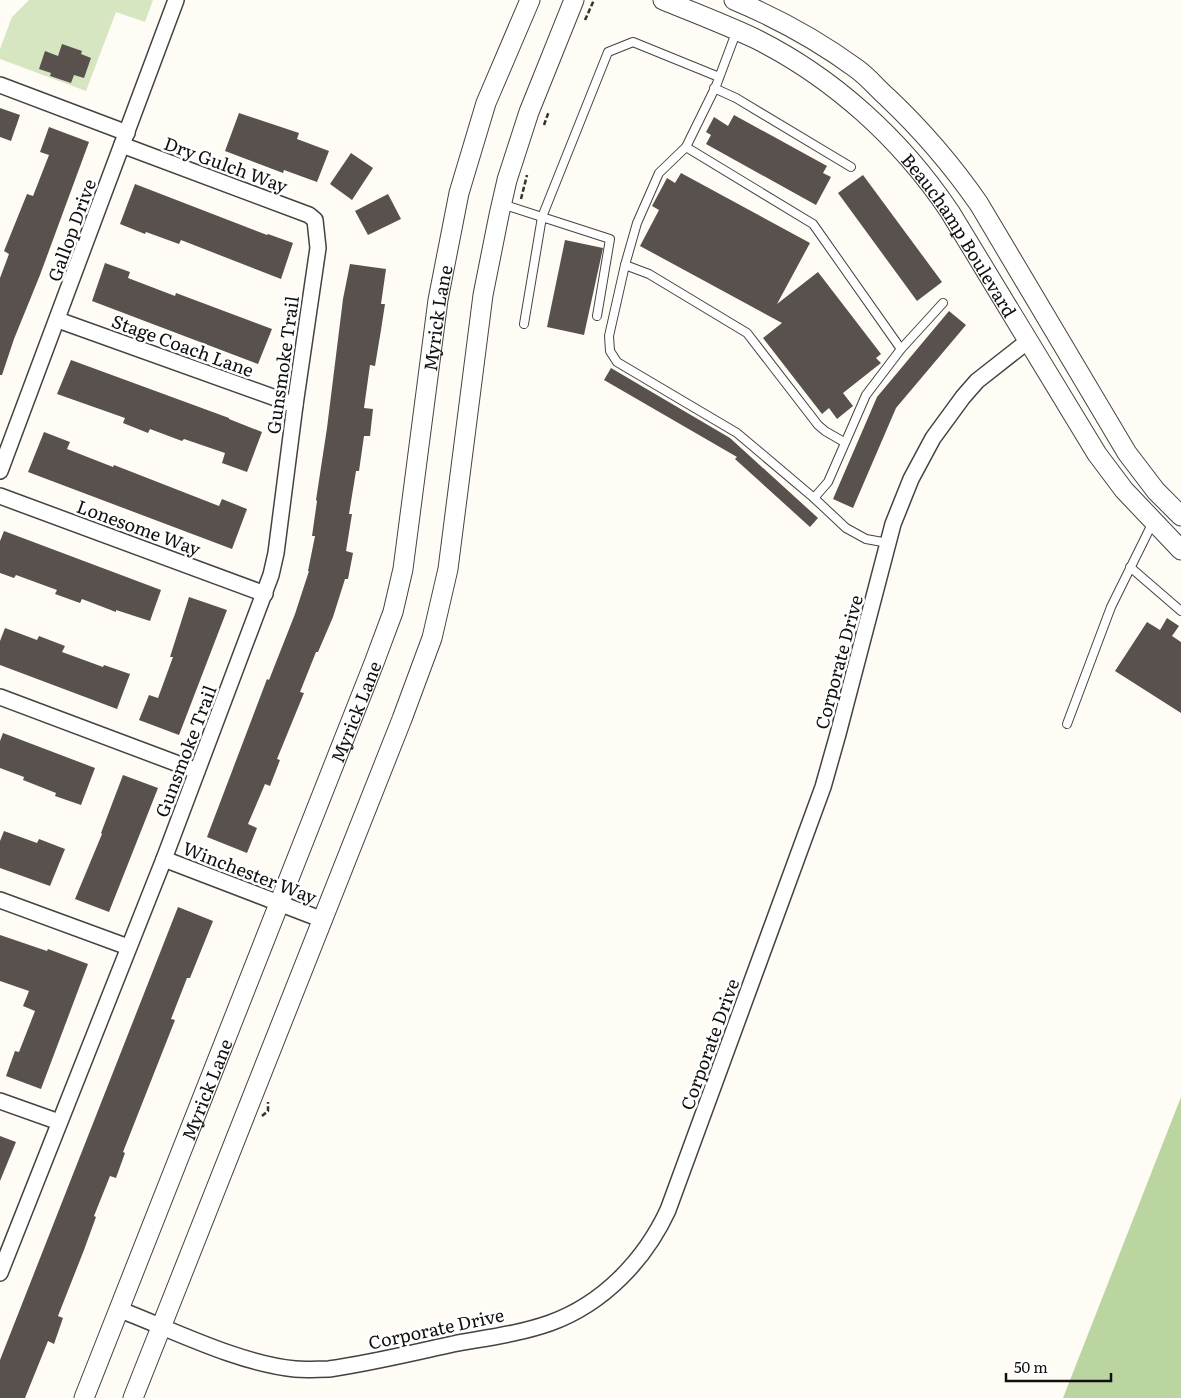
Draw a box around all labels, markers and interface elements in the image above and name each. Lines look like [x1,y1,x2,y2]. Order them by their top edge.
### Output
street label: Dry Gulch Way [160,129,292,199]
street label: Beauchamp Boulevard [896,146,1024,322]
street label: Gallop Drive [40,175,102,285]
street label: Myrick Lane [415,262,458,373]
street label: Gunsmoke Trail [259,294,305,436]
street label: Stage Coach Lane [108,307,258,383]
street label: Lonesome Way [73,492,205,562]
street label: Corporate Drive [807,592,869,732]
street label: Myrick Lane [323,657,387,766]
street label: Gunsmoke Trail [147,681,223,821]
street label: Winchester Way [179,834,322,910]
street label: Corporate Drive [673,975,745,1113]
street label: Myrick Lane [174,1034,238,1144]
street label: Corporate Drive [366,1300,506,1356]
scale bar [1006,1350,1111,1382]
text: 50 m [1014,1355,1048,1378]

